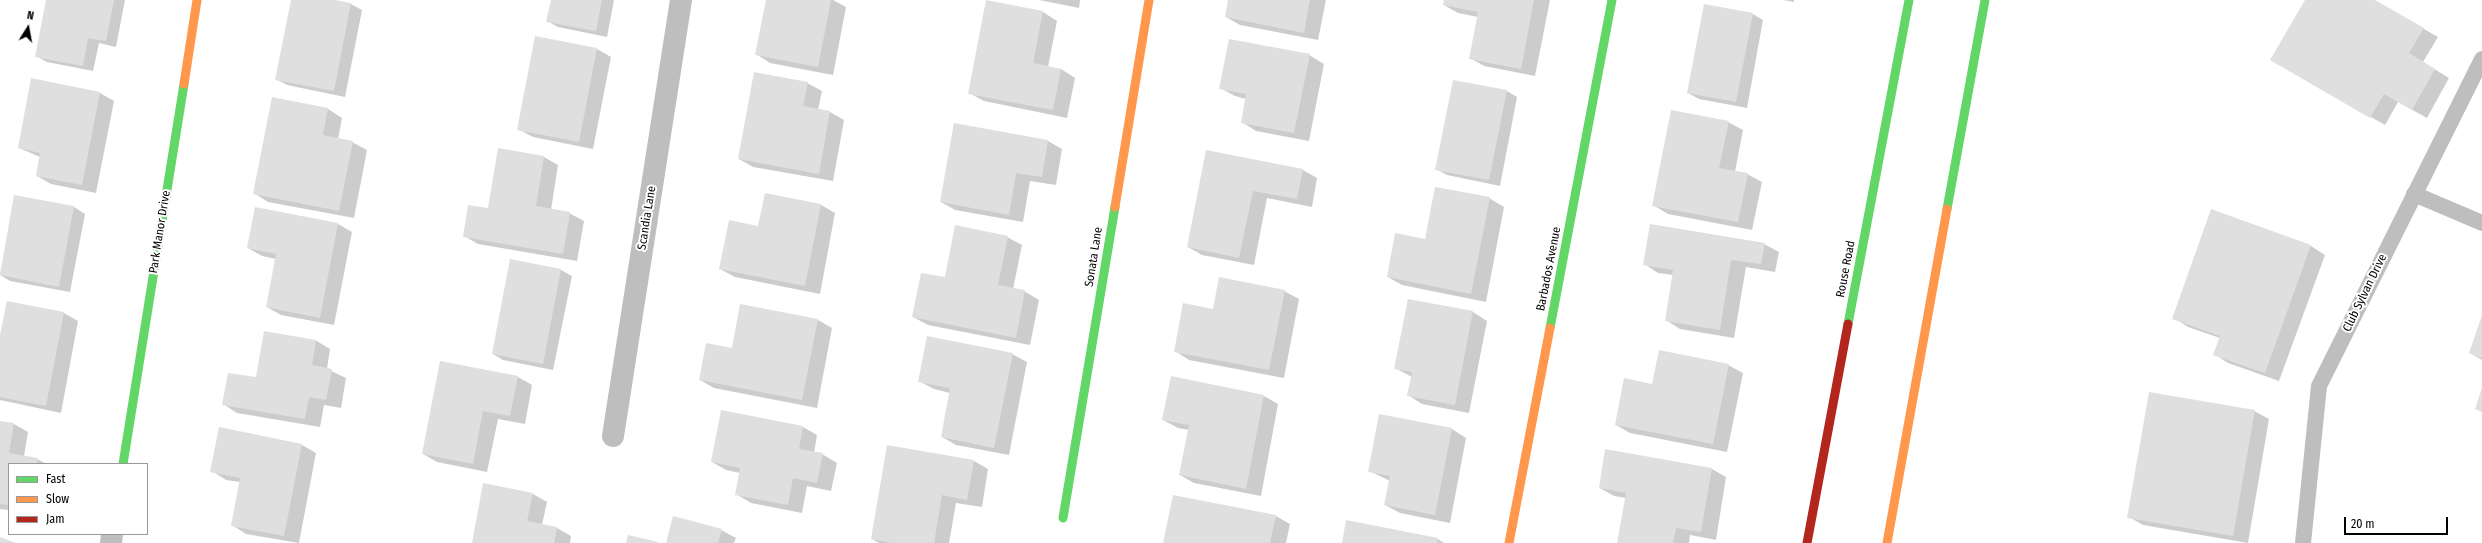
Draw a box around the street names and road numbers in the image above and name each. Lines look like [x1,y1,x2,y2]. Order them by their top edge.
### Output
street label: Scandia Lane [635,185,659,251]
street label: Park Manor Drive [146,190,174,274]
street label: Sonata Lane [1082,226,1106,288]
street label: Barbados Avenue [1534,226,1564,312]
street label: Rouse Road [1833,239,1859,299]
street label: Club Sylvan Drive [2340,252,2390,334]

